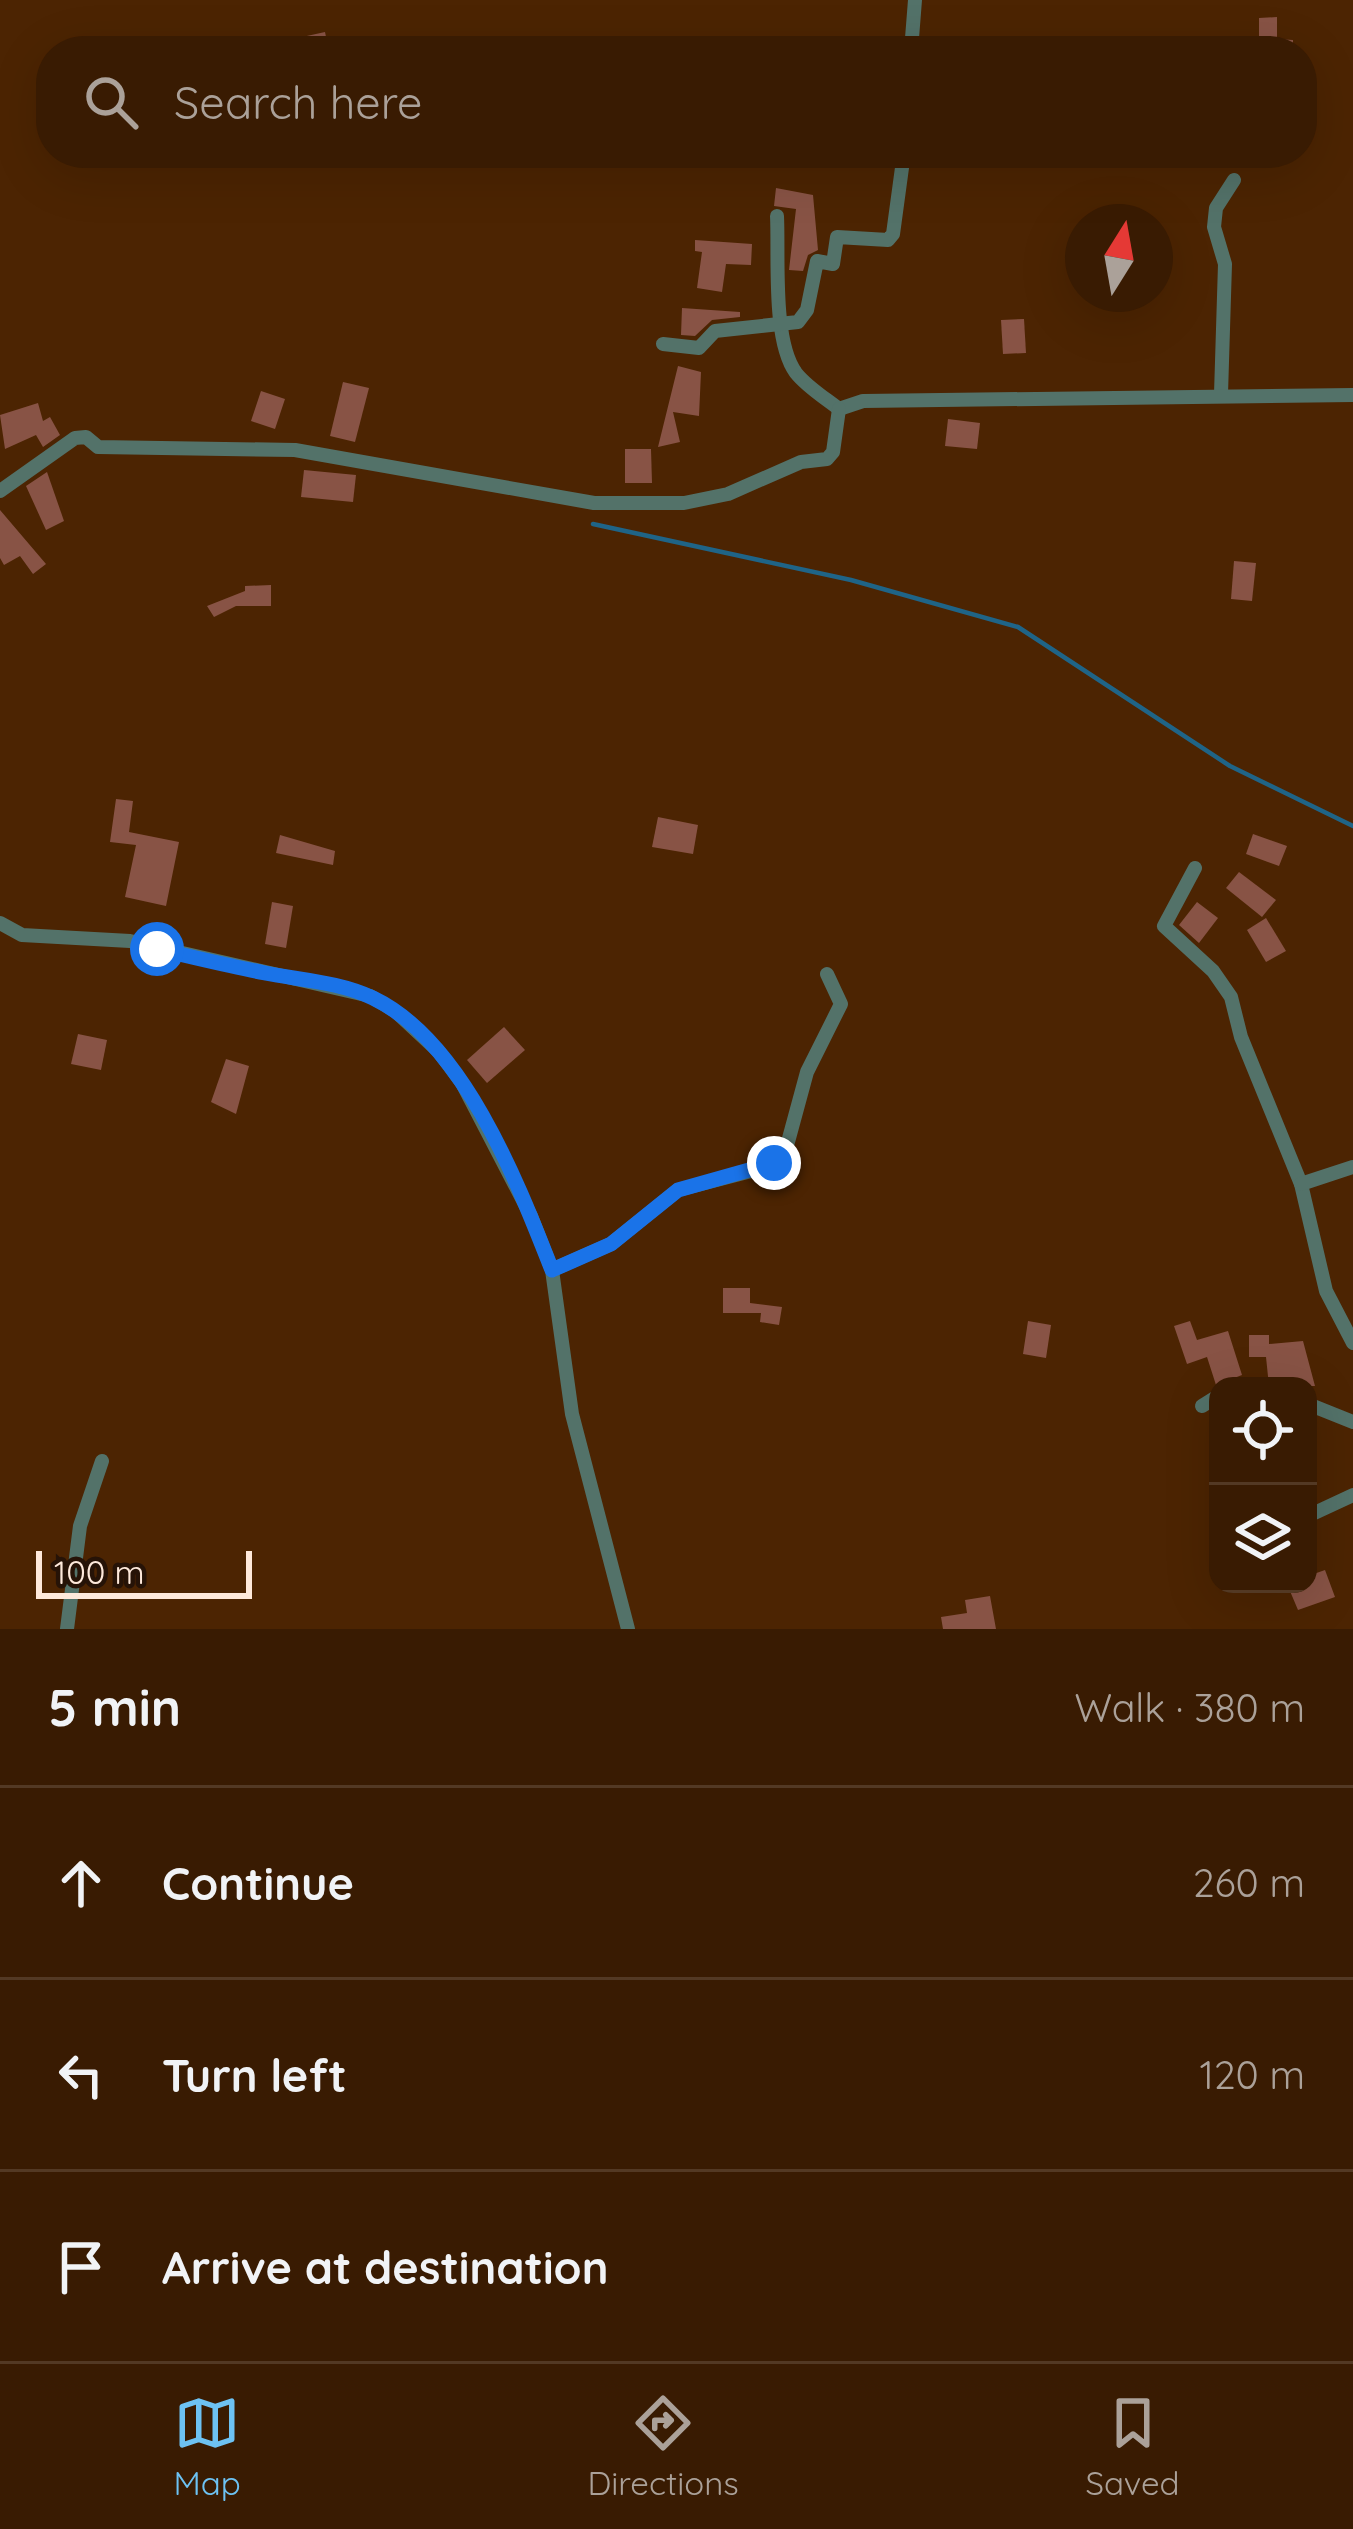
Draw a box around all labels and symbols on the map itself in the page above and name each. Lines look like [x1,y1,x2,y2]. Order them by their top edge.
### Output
north arrow [1065,204,1173,312]
route start [130,922,184,976]
route end [747,1136,801,1190]
scale bar [36,1545,252,1598]

